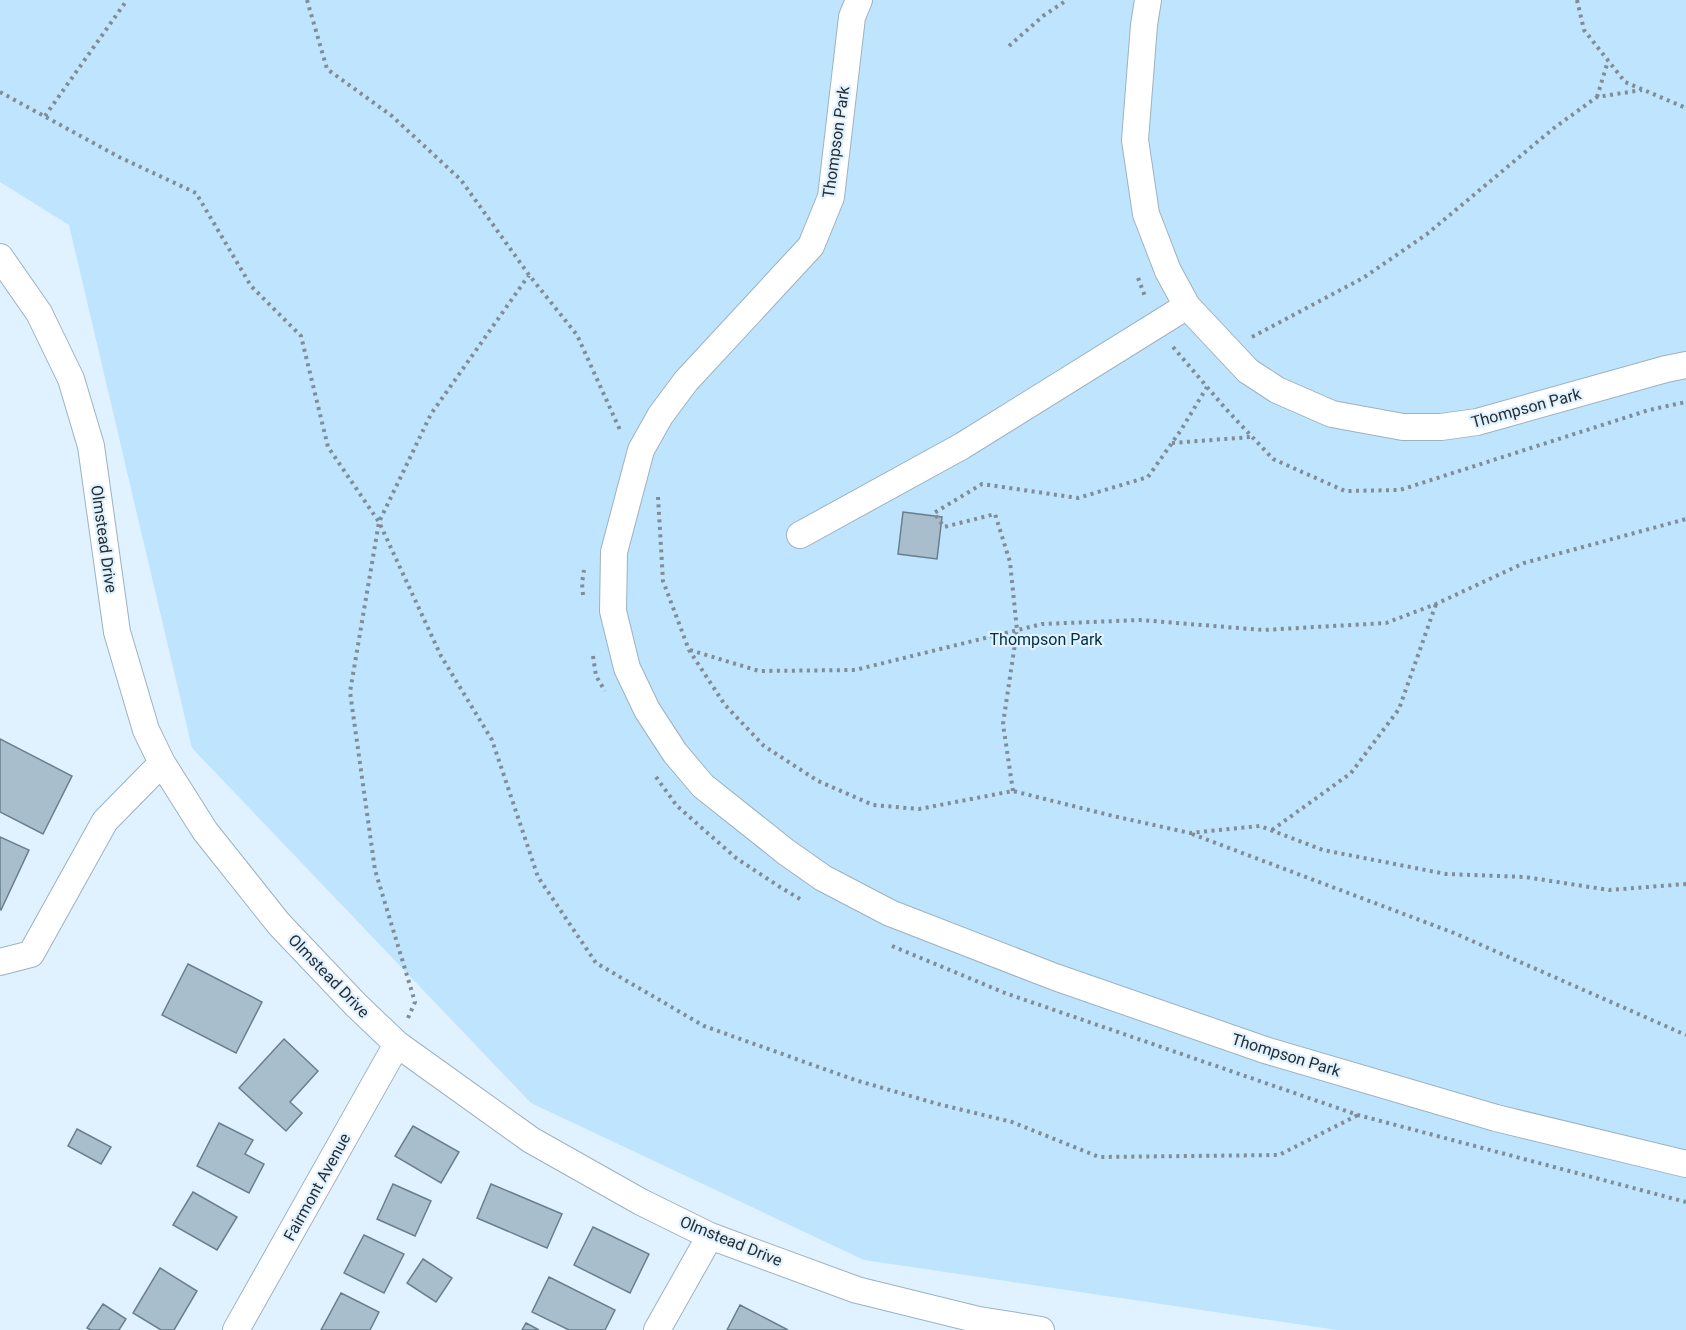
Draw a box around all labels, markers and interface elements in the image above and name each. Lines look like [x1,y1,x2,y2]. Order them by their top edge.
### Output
street label: Thompson Park [819,84,853,199]
street label: Thompson Park [1469,384,1584,432]
street label: Olmstead Drive [87,484,121,594]
park label: Thompson Park [990,630,1103,649]
street label: Olmstead Drive [284,930,374,1022]
street label: Thompson Park [1229,1029,1344,1081]
street label: Fairmont Avenue [280,1130,354,1244]
street label: Olmstead Drive [677,1212,785,1270]

